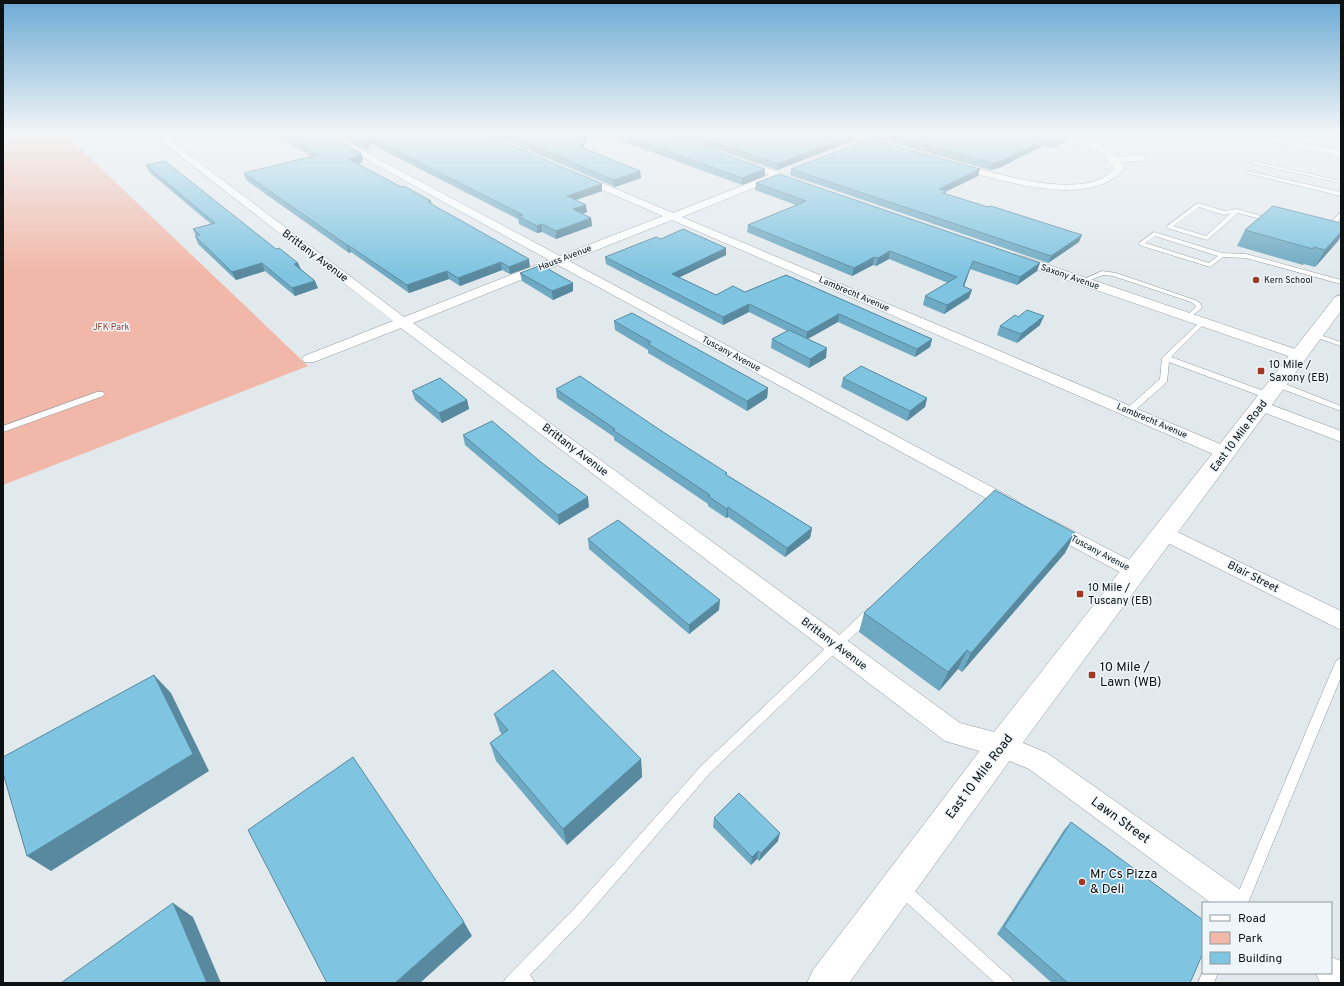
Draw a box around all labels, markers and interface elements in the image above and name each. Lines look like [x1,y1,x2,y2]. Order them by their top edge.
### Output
street label: Brittany Avenue [279,227,351,285]
street label: Hauss Avenue [537,243,593,273]
street label: Saxony Avenue [1039,262,1101,292]
street label: Lambrecht Avenue [817,274,891,314]
marker: Kern School [1251,275,1261,285]
place label: Kern School [1264,275,1313,286]
park label: JFK Park [93,322,130,333]
street label: Tuscany Avenue [700,334,762,374]
place label: 10 Mile / Saxony (EB) [1269,358,1329,385]
marker: 10 Mile / Saxony (EB) [1256,366,1266,376]
street label: East 10 Mile Road [1207,397,1271,475]
street label: Lambrecht Avenue [1115,401,1189,441]
street label: Brittany Avenue [539,421,611,479]
street label: Tuscany Avenue [1069,533,1131,573]
street label: Blair Street [1225,558,1281,596]
place label: 10 Mile / Tuscany (EB) [1088,581,1152,608]
marker: 10 Mile / Tuscany (EB) [1075,589,1085,599]
street label: Brittany Avenue [798,615,870,673]
place label: 10 Mile / Lawn (WB) [1100,660,1162,691]
marker: 10 Mile / Lawn (WB) [1087,670,1097,680]
street label: East 10 Mile Road [943,731,1017,823]
street label: Lawn Street [1087,794,1153,848]
place label: Mr Cs Pizza & Deli [1090,867,1157,898]
marker: Mr Cs Pizza & Deli [1077,877,1087,887]
legend [1202,902,1332,974]
text: Road [1238,911,1266,927]
text: Park [1238,931,1263,947]
text: Building [1238,951,1282,967]

